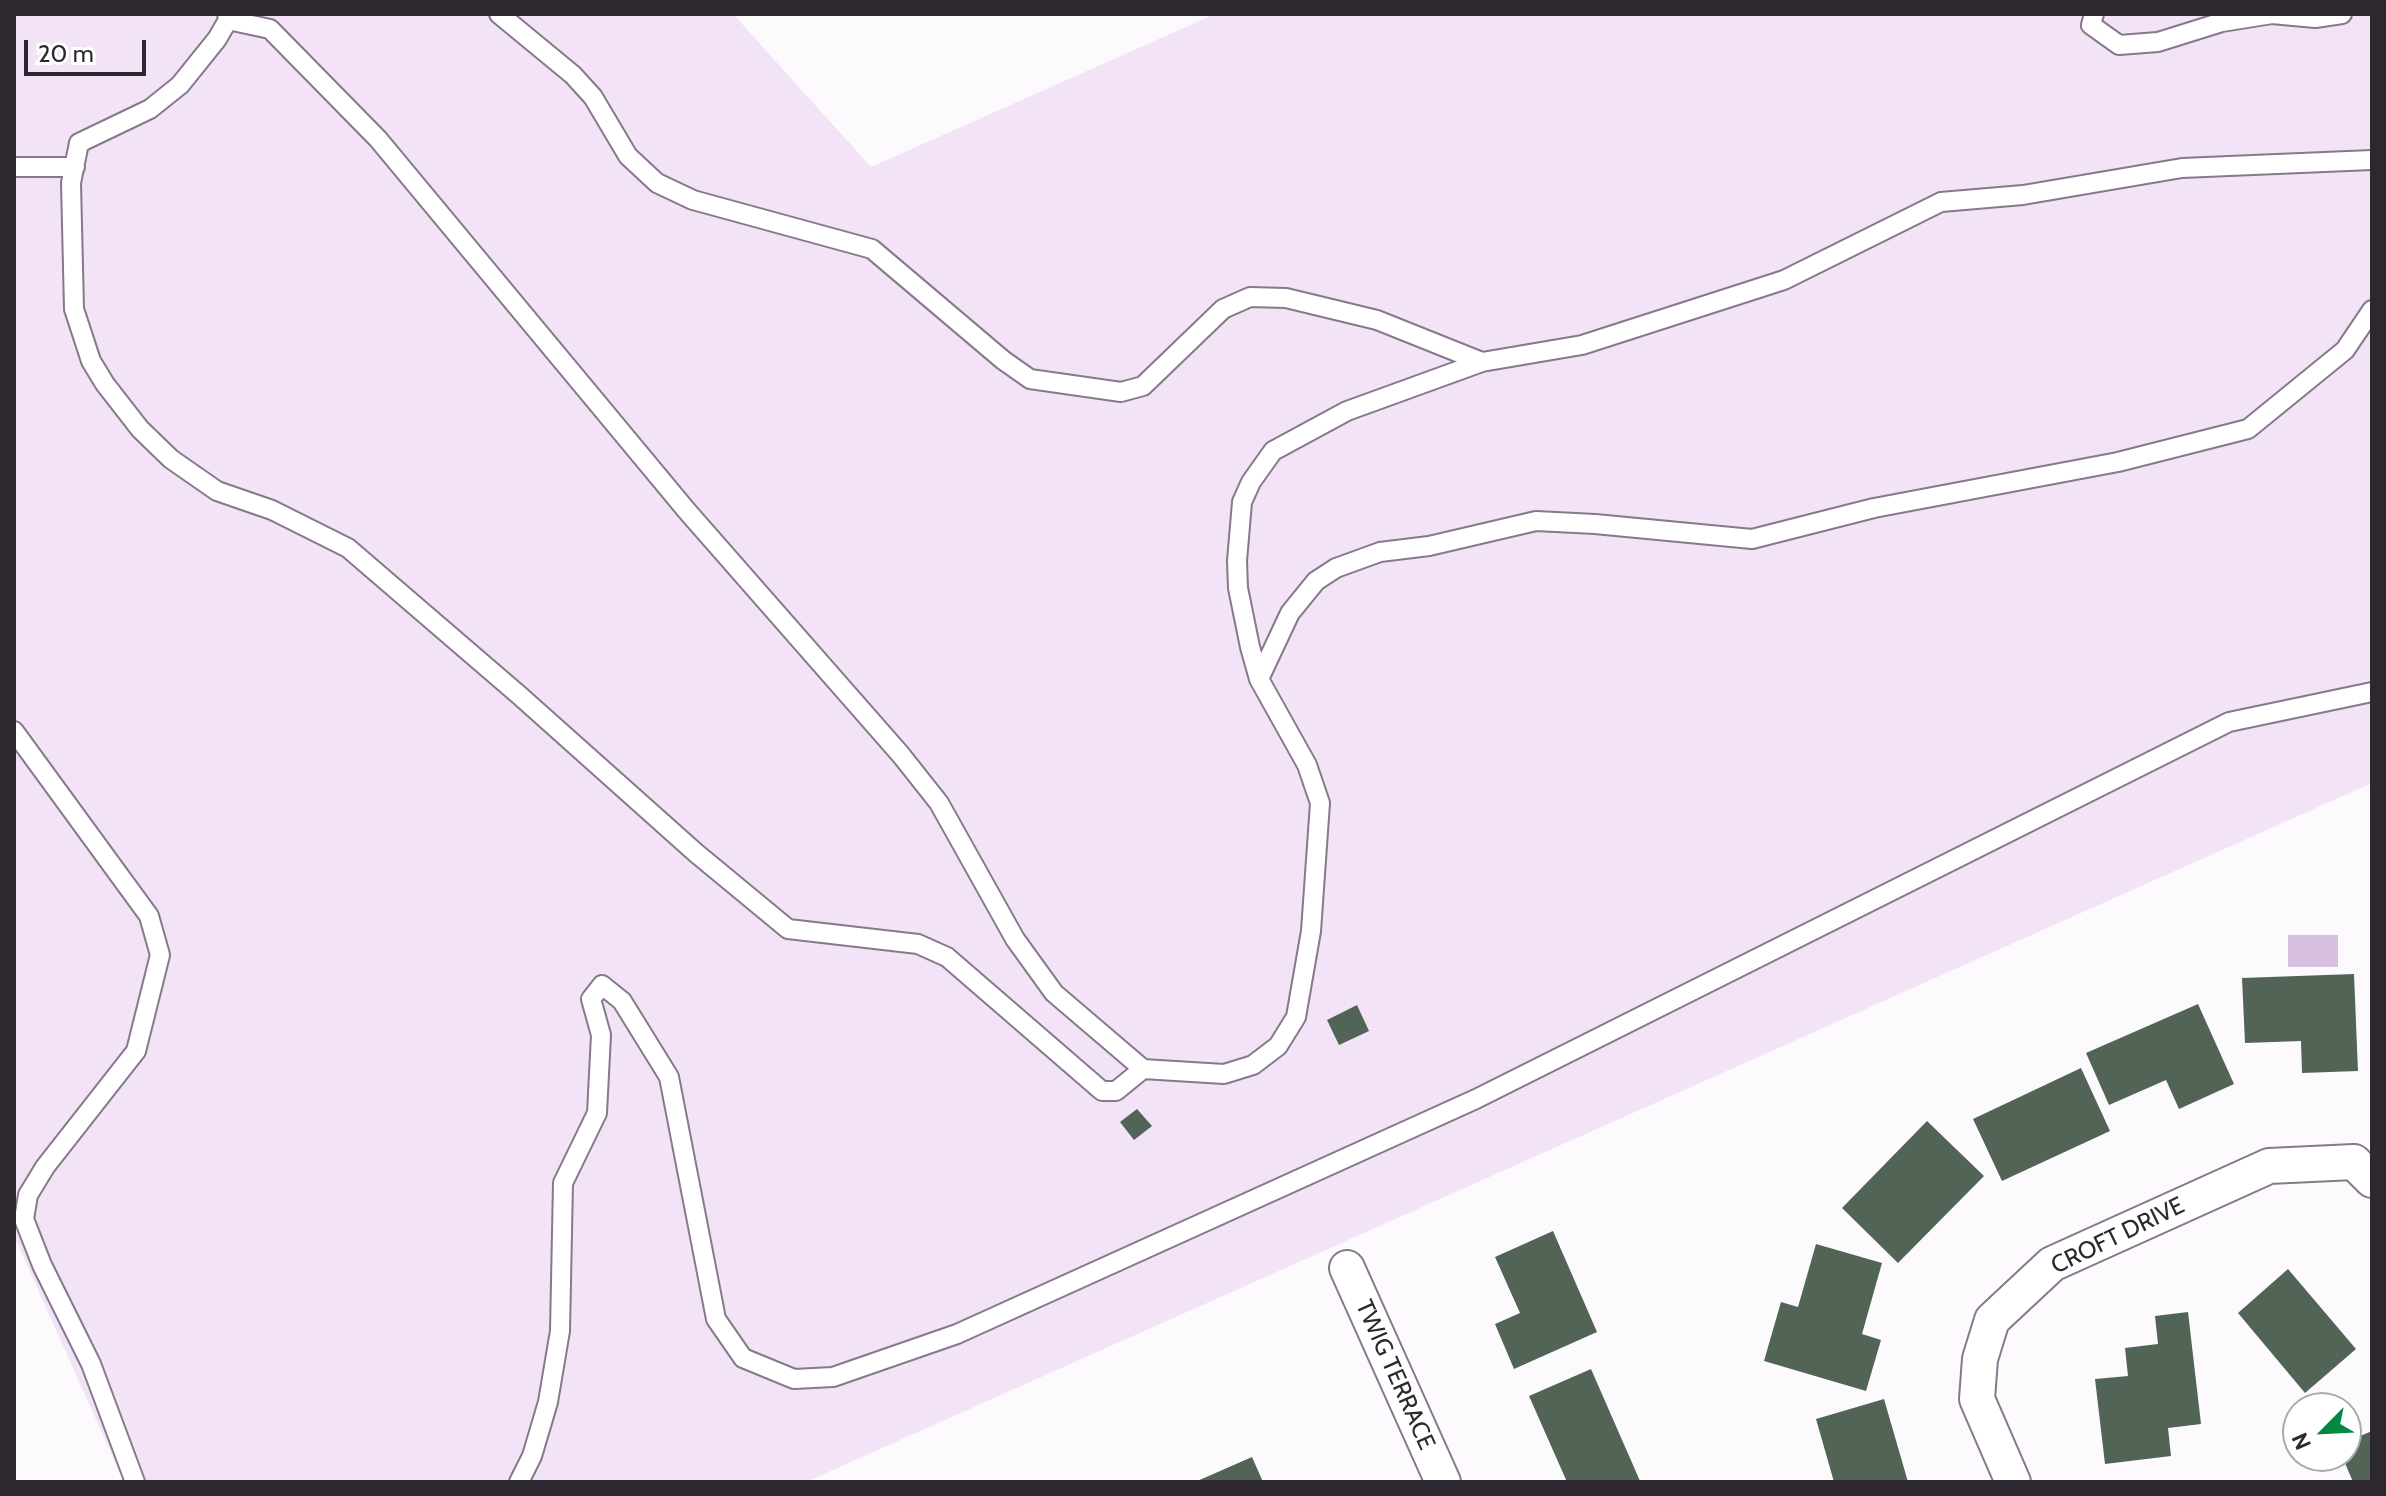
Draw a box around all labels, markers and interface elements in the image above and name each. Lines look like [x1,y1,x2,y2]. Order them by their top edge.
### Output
scale bar [28,24,150,74]
text: 20 m [38,39,94,68]
street label: CROFT DRIVE [2047,1191,2189,1281]
street label: TWIG TERRACE [1349,1296,1441,1454]
north arrow [2282,1392,2362,1472]
text: N [2286,1429,2317,1454]

